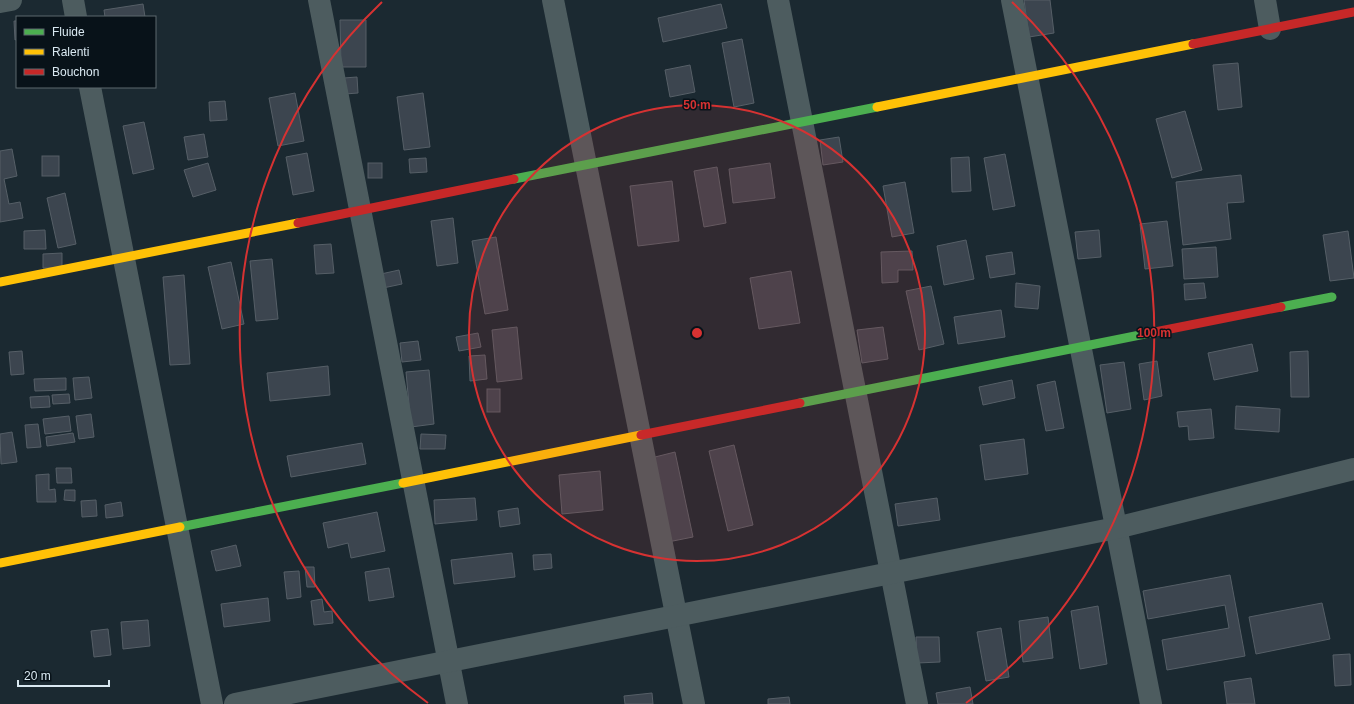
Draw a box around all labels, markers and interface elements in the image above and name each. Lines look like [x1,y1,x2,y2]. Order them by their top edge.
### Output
legend [16,16,156,88]
text: Fluide [52,25,85,39]
text: Ralenti [52,45,89,59]
text: Bouchon [52,65,99,79]
text: 50 m [683,98,711,112]
centre of rings [690,326,704,340]
text: 100 m [1137,326,1171,340]
scale bar [18,662,109,688]
text: 20 m [24,669,51,683]

